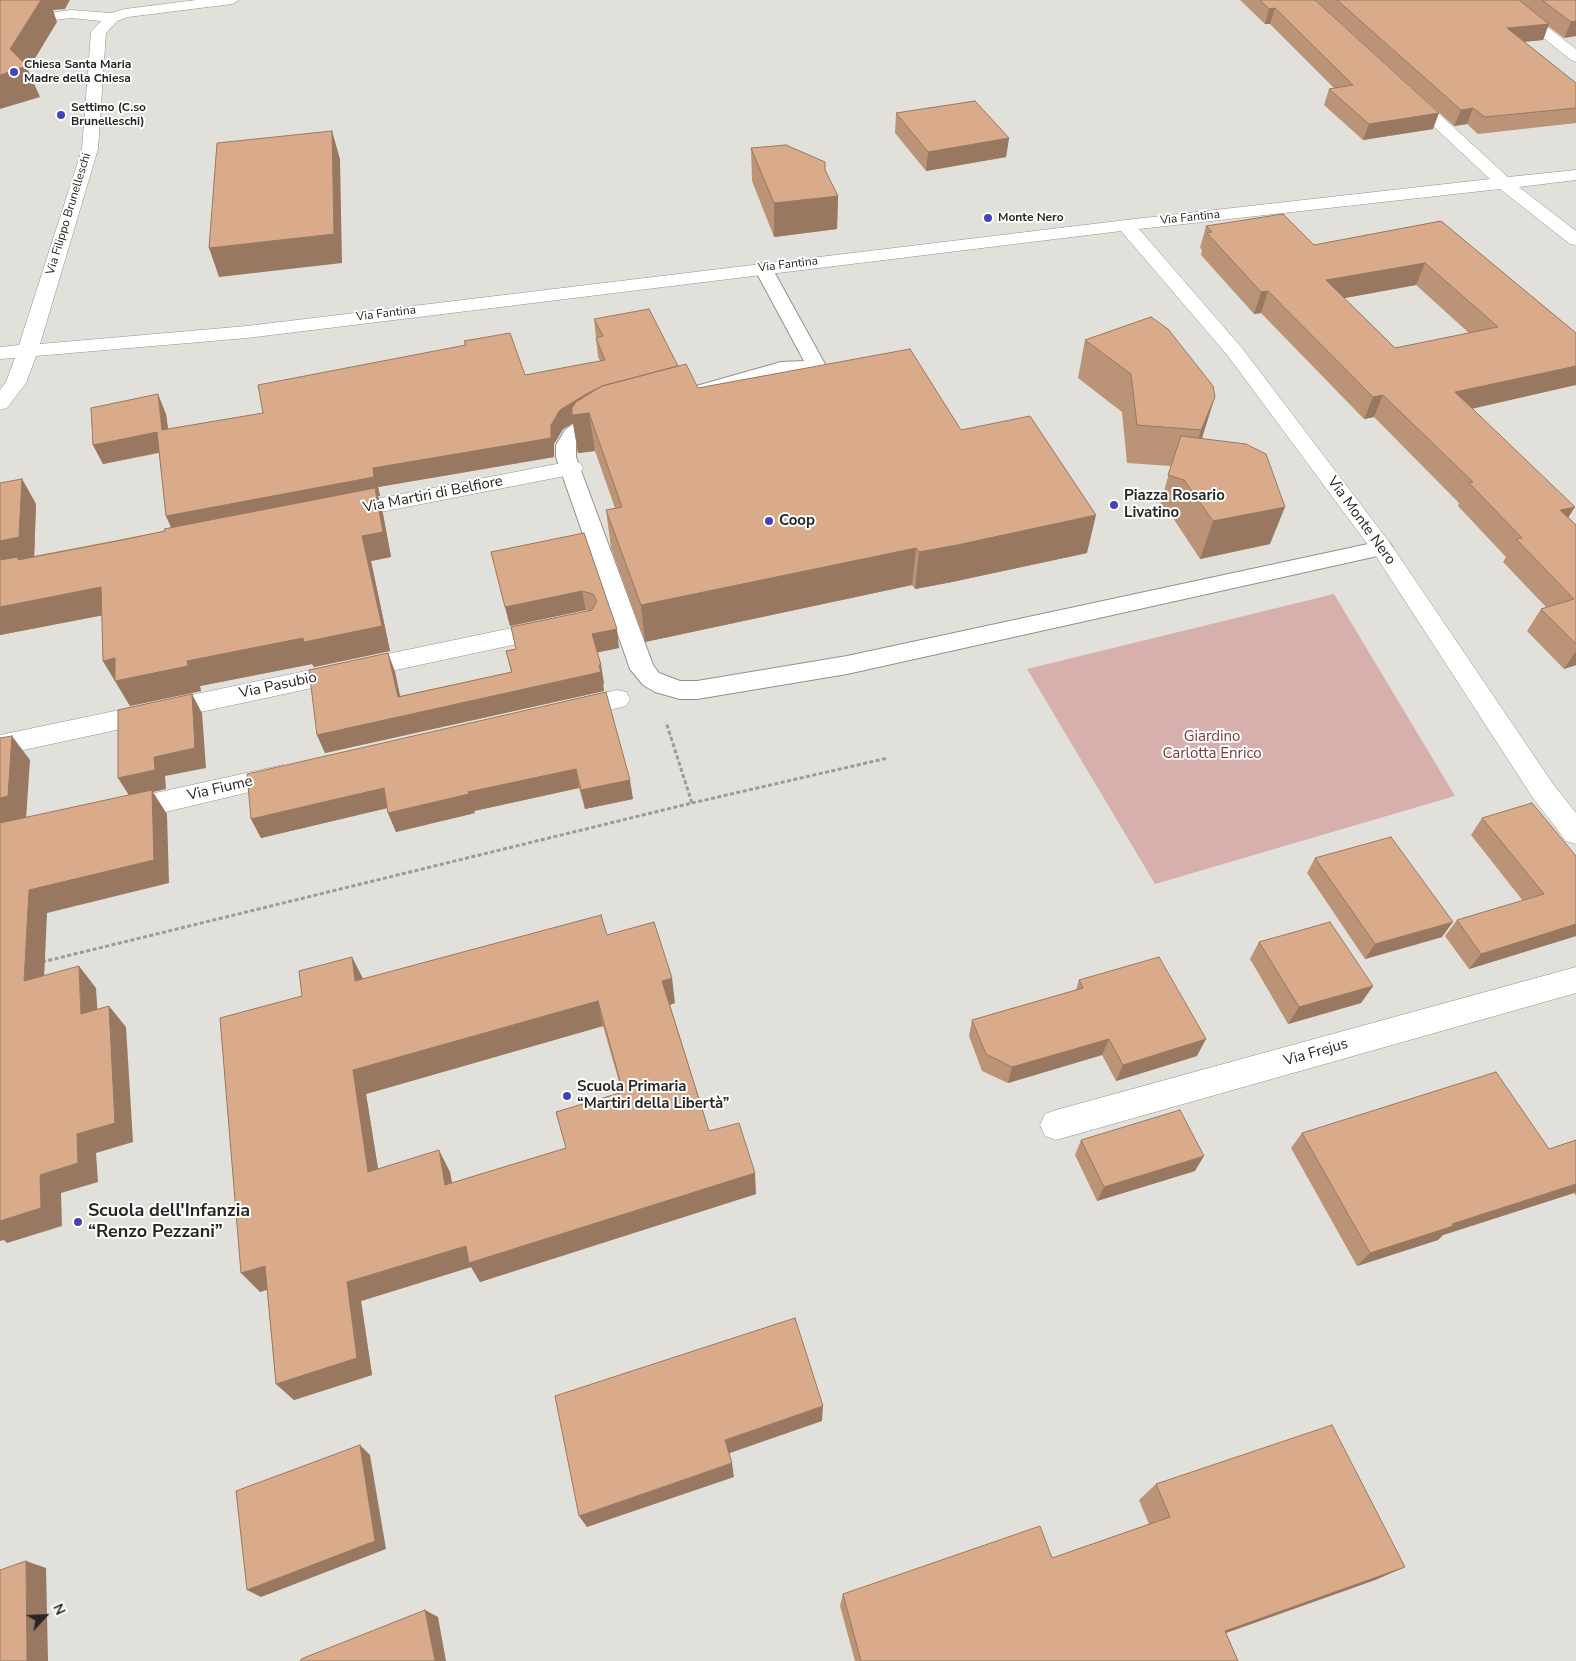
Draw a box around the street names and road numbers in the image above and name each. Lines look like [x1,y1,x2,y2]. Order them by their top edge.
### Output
street label: Via Filippo Brunelleschi [44,151,94,277]
street label: Via Fantina [1159,208,1221,228]
street label: Via Fantina [757,254,819,276]
street label: Via Fantina [355,303,417,325]
street label: Via Martiri di Belfiore [362,473,504,517]
street label: Via Monte Nero [1323,473,1399,569]
street label: Via Pasubio [238,669,318,703]
street label: Via Fiume [186,773,254,805]
street label: Via Frejus [1282,1035,1350,1071]

